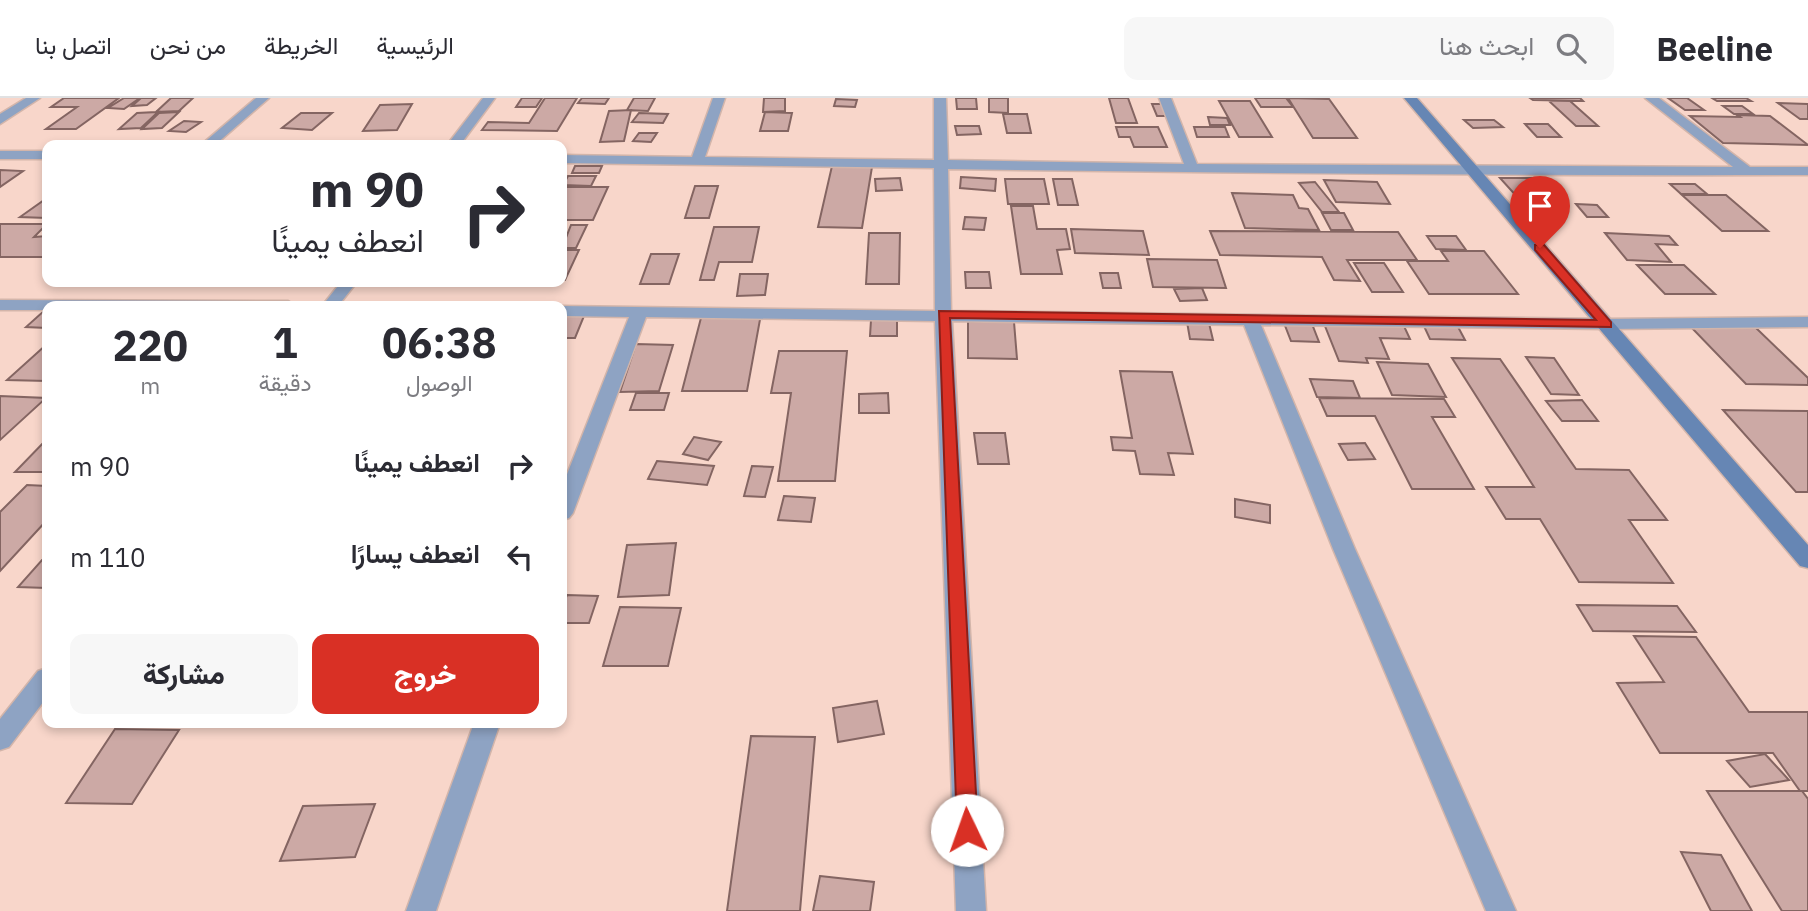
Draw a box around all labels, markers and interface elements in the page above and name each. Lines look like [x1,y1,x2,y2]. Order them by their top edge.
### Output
search box [1124,17,1614,80]
text: Beeline [1656,27,1773,70]
text: ابحث هنا [1439,28,1534,62]
text: اتصل بنا [35,29,112,61]
text: من نحن [150,29,226,61]
text: الخريطة [264,29,338,61]
text: الرئيسية [376,29,454,61]
icon: search [1552,29,1590,67]
text: 90 m [310,157,424,220]
icon: right [448,168,539,259]
pin [1510,176,1570,248]
icon: arrive [1521,187,1559,225]
text: انعطف يمينًا [271,219,424,261]
text: 1 [272,315,298,370]
text: 06:38 [382,315,497,370]
text: 220 [112,318,188,373]
text: دقيقة [258,367,312,397]
text: الوصول [406,367,472,397]
text: m [140,370,160,400]
text: انعطف يمينًا [354,445,480,479]
icon: right [501,447,539,485]
text: 90 m [70,449,130,483]
text: انعطف يسارًا [351,536,480,570]
icon: left [501,538,539,576]
text: 110 m [70,540,146,574]
button: مشاركة [70,634,298,714]
button: خروج [312,634,539,714]
position arrow [930,793,1004,867]

